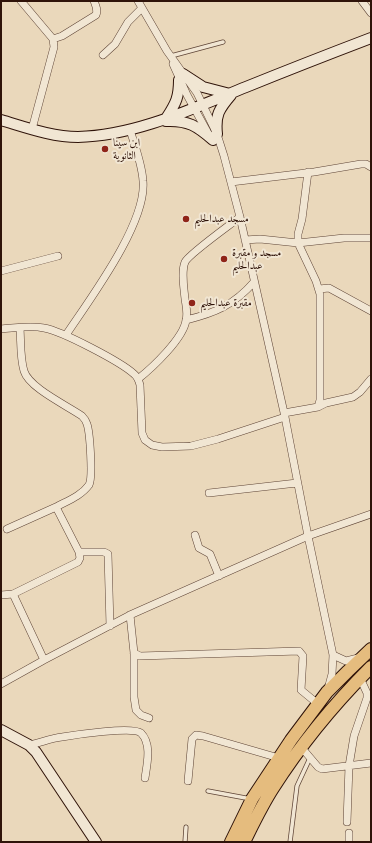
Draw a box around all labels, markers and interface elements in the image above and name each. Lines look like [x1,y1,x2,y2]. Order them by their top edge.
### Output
place label: ابن سينا الثانوية [113,136,140,162]
marker: ابن سينا الثانوية [100,144,110,154]
place label: مسجد عبدالحليم [194,212,249,226]
marker: مسجد عبدالحليم [181,214,191,224]
place label: مسجد و مقبرة عبدالحليم [232,246,281,272]
marker: مسجد و مقبرة عبدالحليم [219,254,229,264]
place label: مقبرة عبدالحليم [200,296,252,310]
marker: مقبرة عبدالحليم [187,298,197,308]

